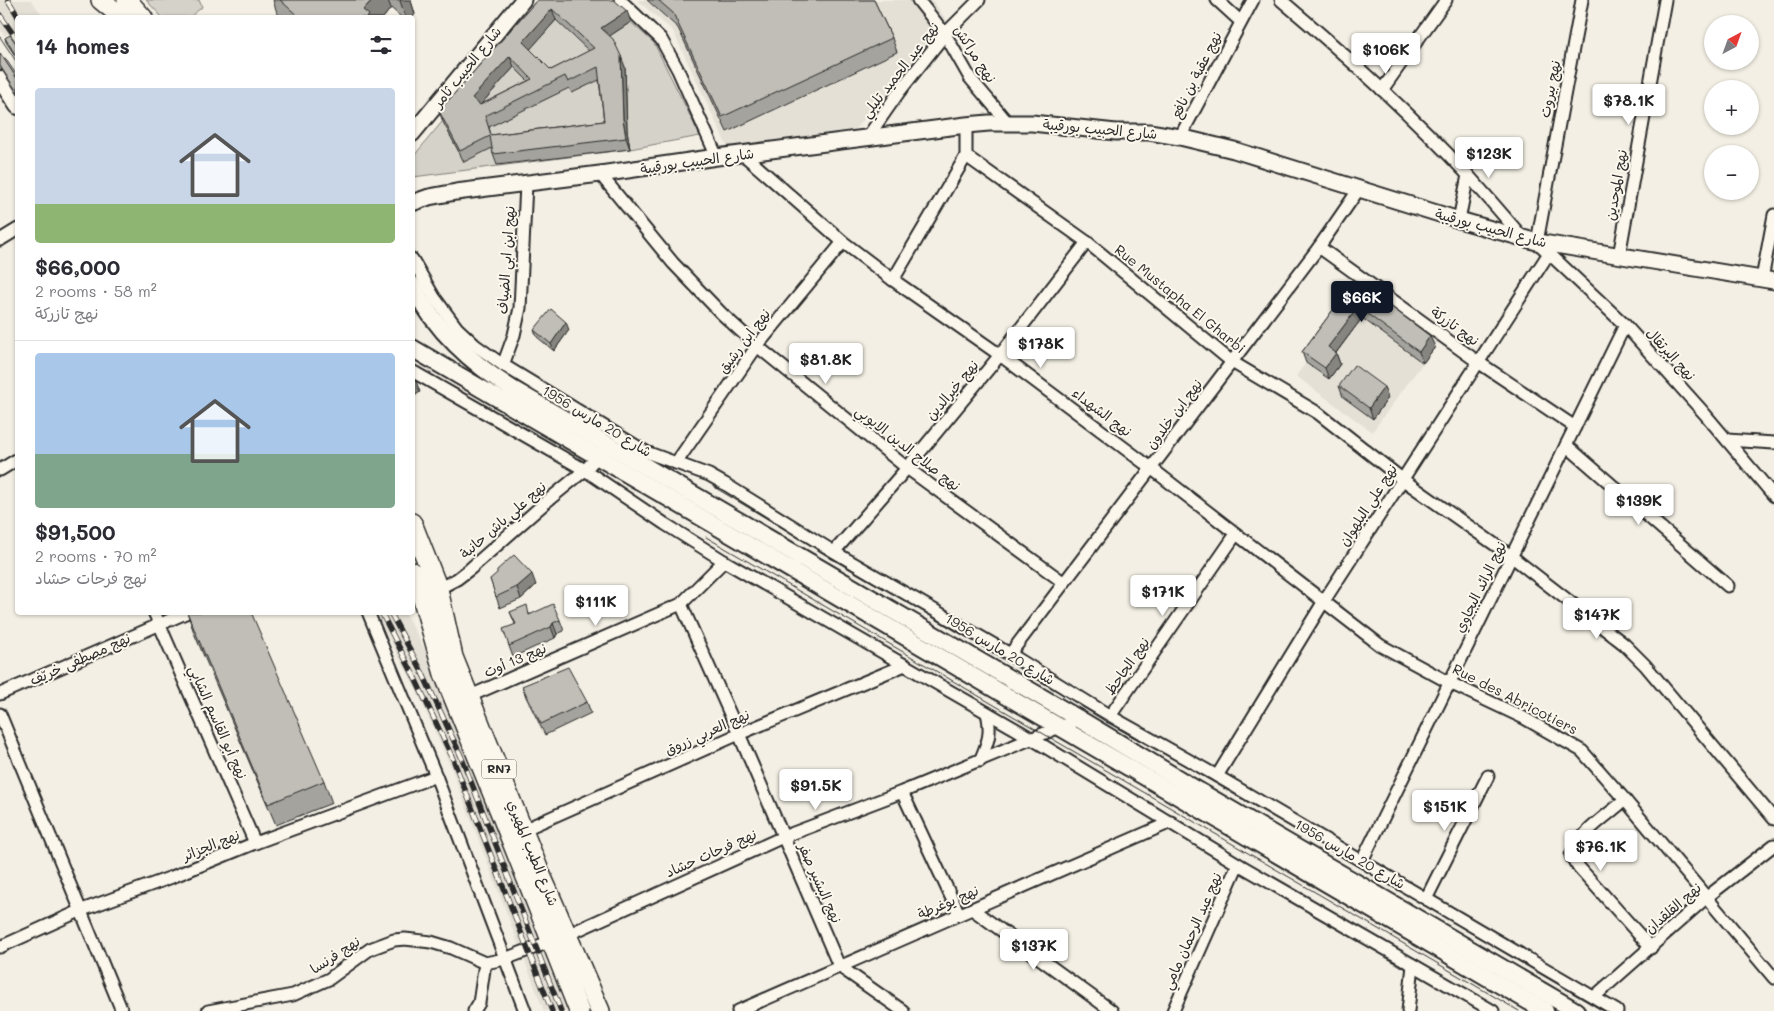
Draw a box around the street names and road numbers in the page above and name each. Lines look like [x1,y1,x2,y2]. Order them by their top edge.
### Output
street label: نهج عبد الحميد تليلي [856,18,946,124]
street label: نهج مراكش [949,21,1001,87]
street label: شارع الحبيب ثامر [427,22,506,113]
street label: نهج عقبة بن نافع [1166,28,1227,122]
street label: نهج بيروت [1535,59,1565,119]
street label: شارع الحبيب بورقيبة [1042,114,1158,144]
street label: شارع الحبيب بورقيبة [639,143,755,179]
street label: نهج الموحدين [1600,148,1632,222]
street label: شارع الحبيب بورقيبة [1433,203,1549,253]
street label: نهج ابن ابي الضياف [492,205,523,315]
street label: Rue Mustapha El Gharbi [1111,240,1250,357]
street label: نهج تازركة [1427,302,1483,350]
street label: نهج ابن رشيق [713,304,775,378]
street label: نهج البرتقال [1642,323,1700,385]
street label: نهج خيرالدين [921,356,983,424]
street label: نهج ابن خلدون [1141,375,1207,453]
street label: شارع 20 مارس 1956 [538,380,656,462]
street label: نهج الشهداء [1068,383,1136,441]
street label: نهج صلاح الدين الايوبي [849,401,965,498]
street label: نهج علي البلهوان [1334,460,1405,552]
street label: نهج علي باش حانبة [455,477,553,565]
street label: نهج الرائد البجاوي [1449,538,1512,636]
street label: شارع 20 مارس 1956 [941,608,1059,690]
street label: نهج مصطفى خريّف [26,628,134,690]
street label: نهج الجاحظ [1100,633,1154,699]
street label: نهج 13 أوت [481,638,549,682]
street label: Rue des Abricotiers [1449,659,1581,738]
street label: نهج أبو القاسم الشابي [181,662,252,783]
street label: نهج العربي زروق [661,704,754,762]
road number: RN7 [482,760,516,779]
street label: شارع الطيب المهيري [502,797,563,909]
street label: شارع 20 مارس 1956 [1291,814,1409,894]
street label: نهج الجزائر [178,824,243,866]
street label: نهج فرحات حشاد [662,824,760,882]
street label: نهج البشير صفر [793,839,847,926]
street label: نهج عبد الرحمان مامي [1157,869,1230,994]
street label: نهج القلقدان [1640,878,1706,938]
street label: نهج يوغرطة [914,880,982,924]
street label: نهج فرنسا [306,931,364,979]

